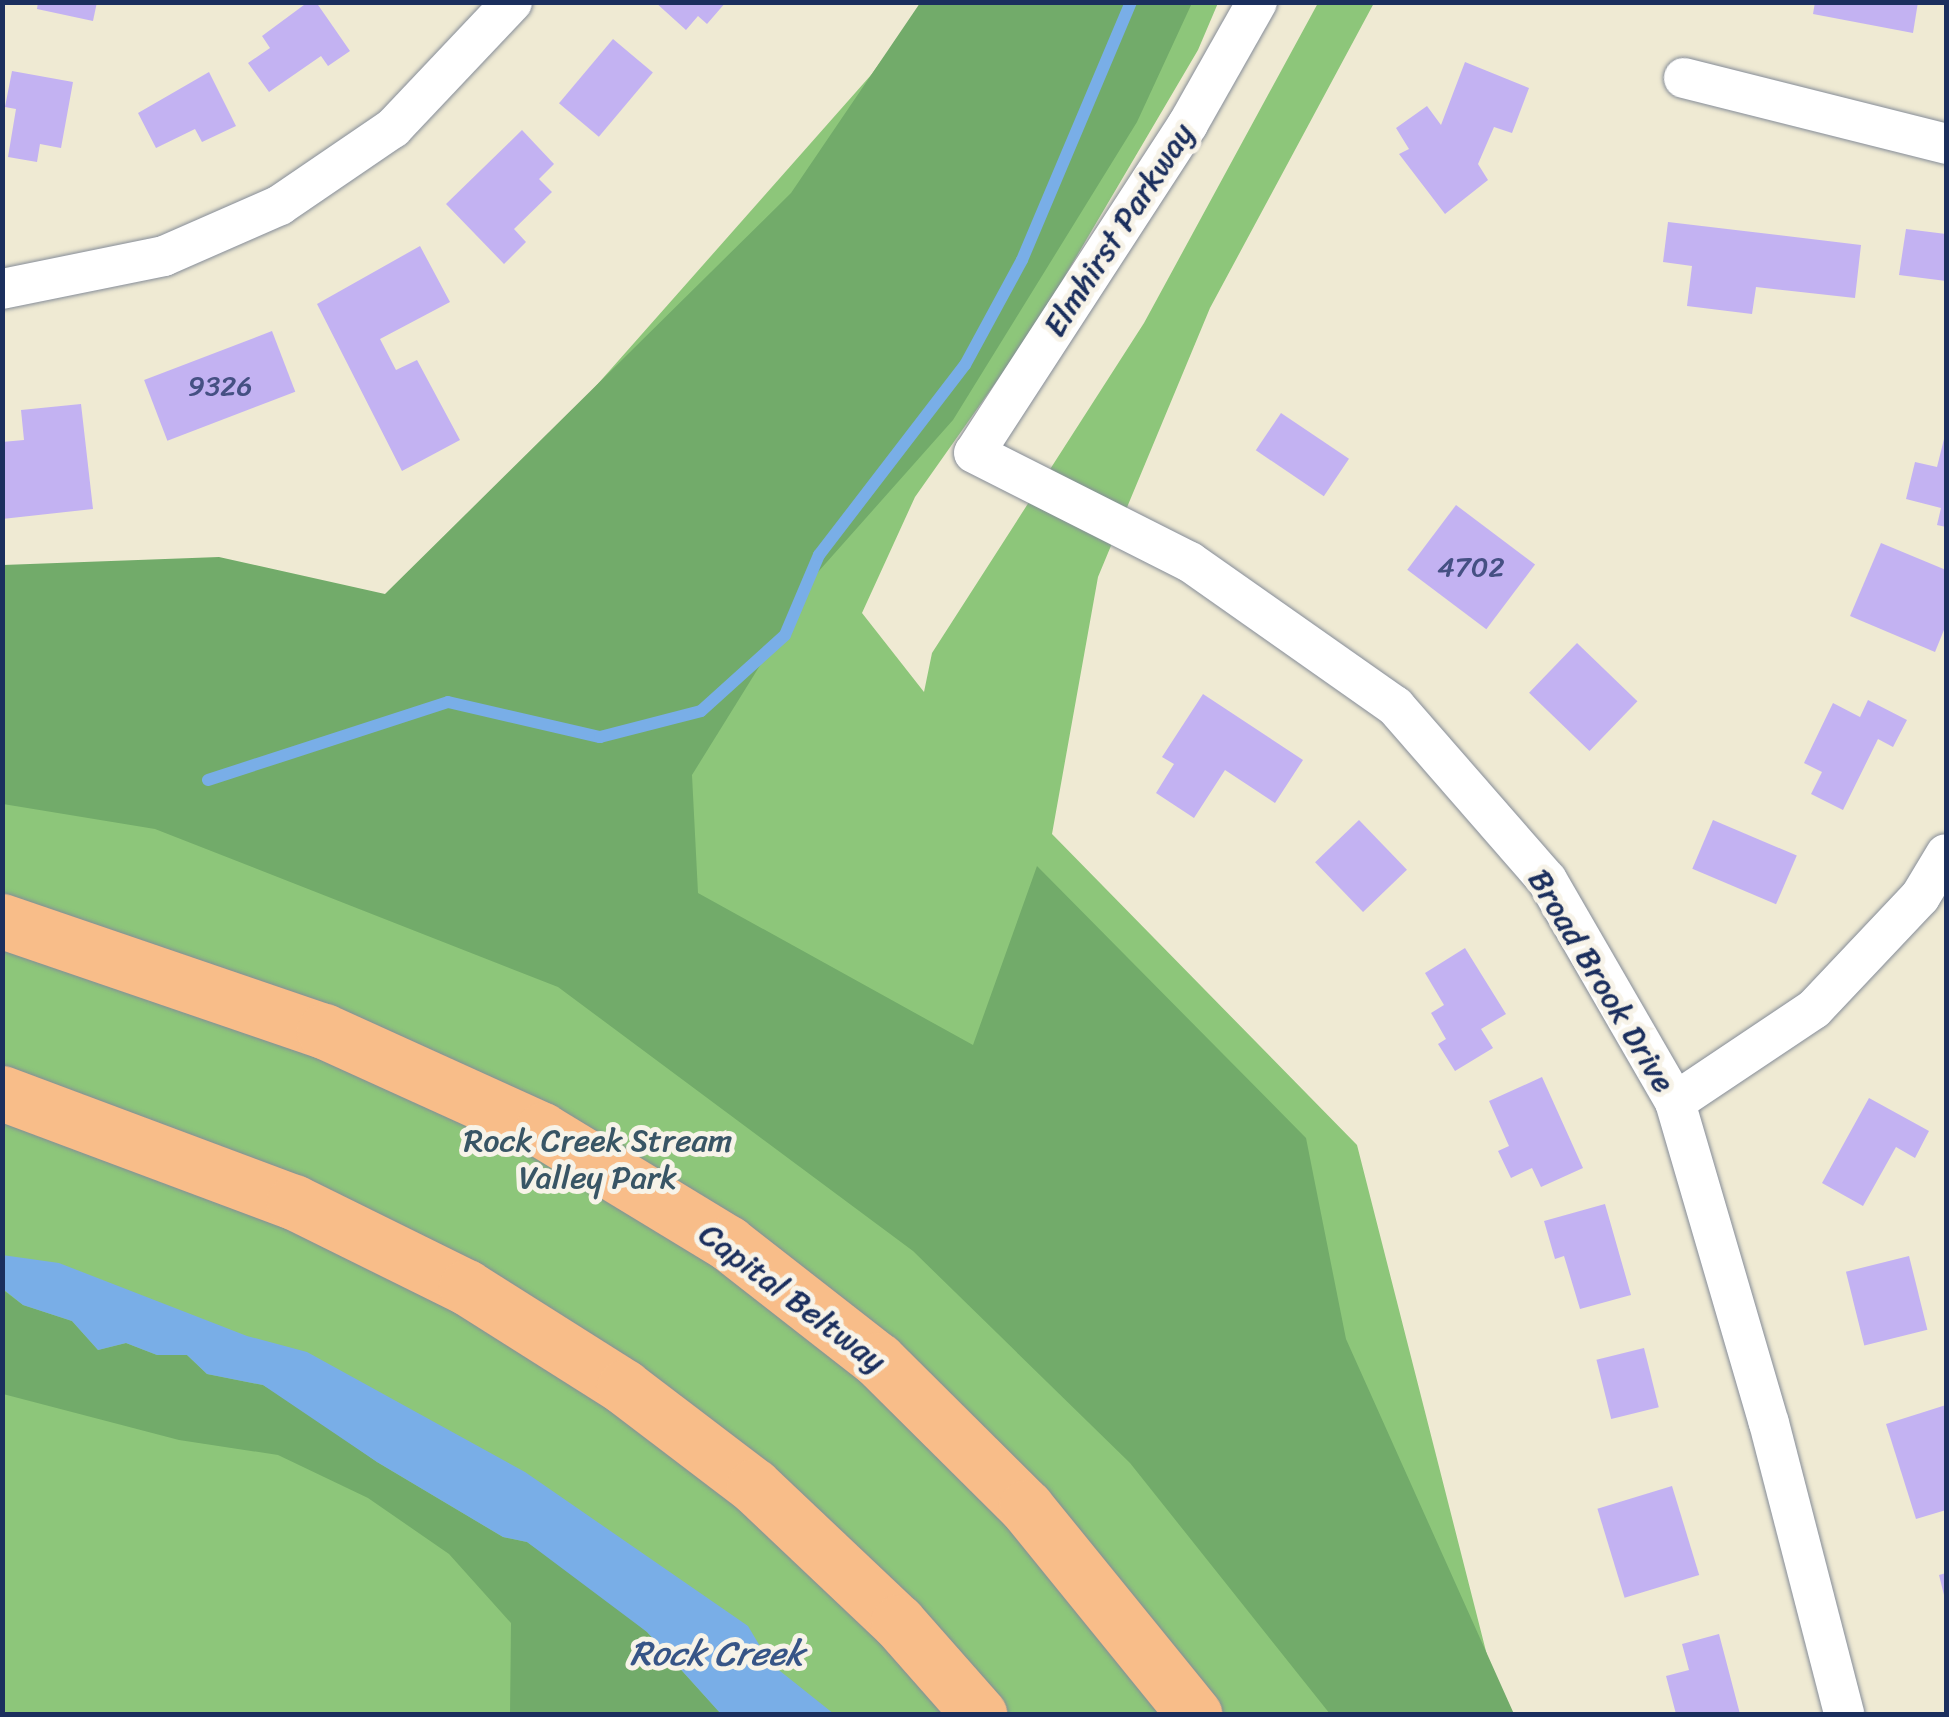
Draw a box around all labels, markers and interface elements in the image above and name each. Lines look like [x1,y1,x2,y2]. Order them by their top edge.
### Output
street label: Elmhirst Parkway [1036,116,1202,344]
house number: 9326 [188,369,252,403]
house number: 4702 [1437,550,1505,584]
street label: Broad Brook Drive [1519,862,1683,1100]
park label: Rock Creek Stream Valley Park [462,1123,734,1198]
street label: Capital Beltway [691,1215,893,1381]
water label: Rock Creek [630,1632,804,1674]

